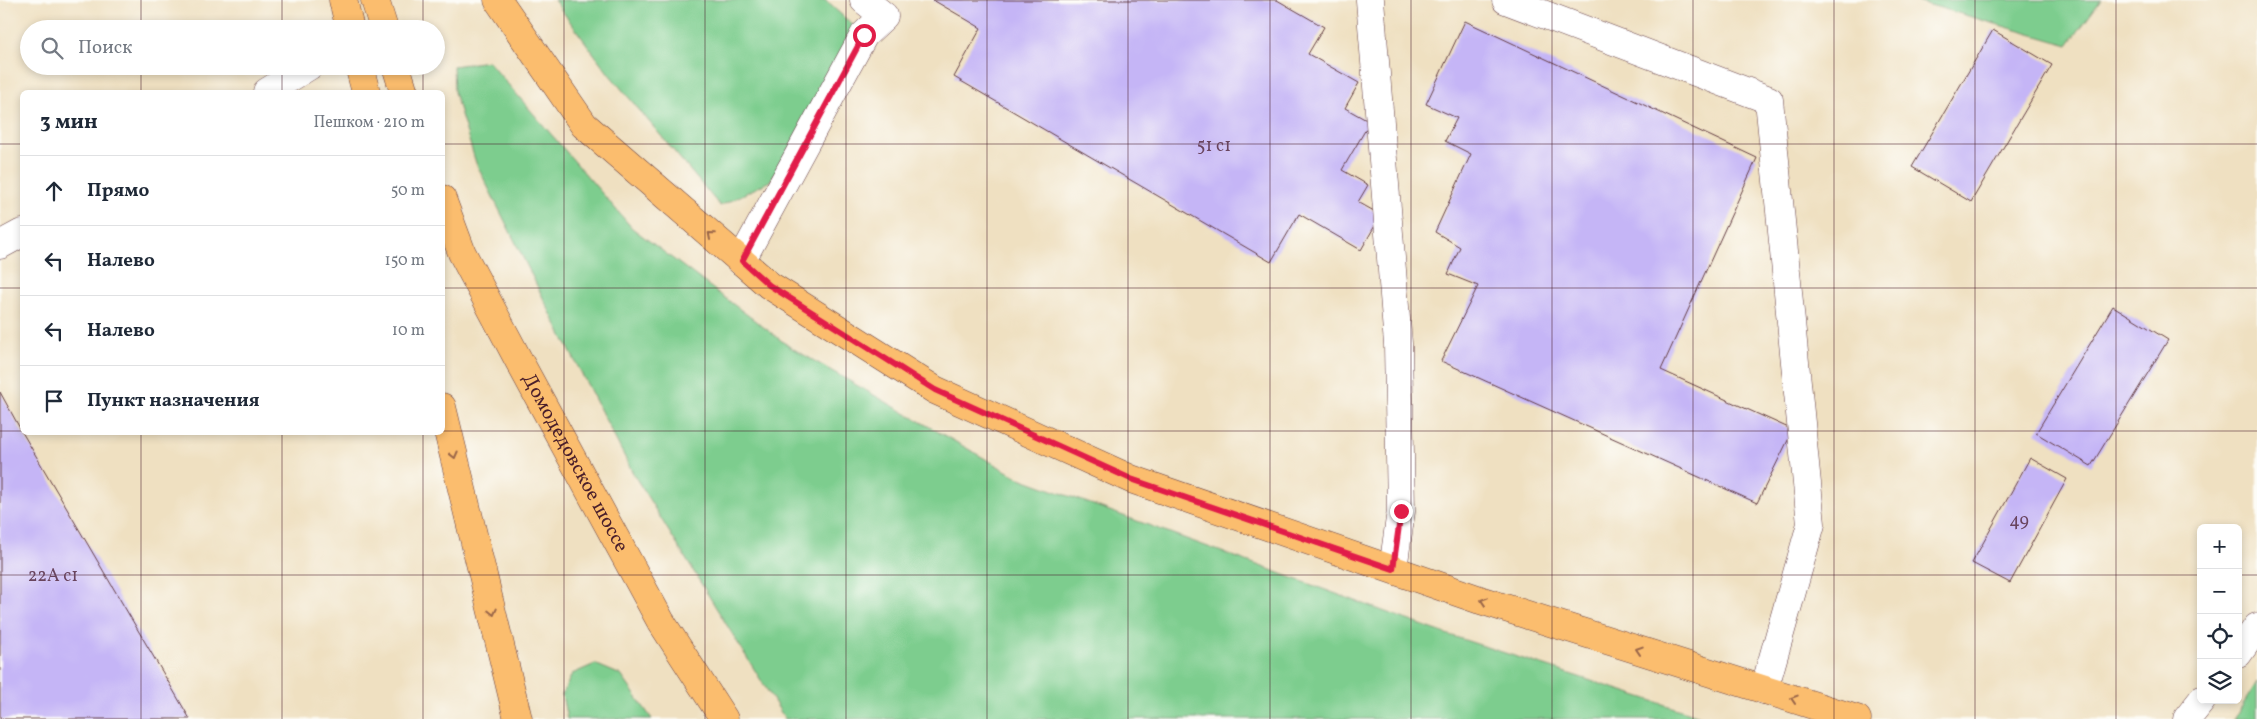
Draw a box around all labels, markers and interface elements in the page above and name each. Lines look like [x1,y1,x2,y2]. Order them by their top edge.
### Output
search box [20,20,445,75]
route start [853,24,876,47]
icon: search [38,34,66,62]
text: Поиск [78,35,132,61]
text: 3 мин [40,108,98,137]
text: Пешком · 210 m [313,112,425,134]
house number: 51 с1 [1197,134,1231,159]
icon: ahead [40,177,68,205]
text: Прямо [87,178,149,204]
text: 50 m [391,180,425,202]
one-way arrow [707,231,716,240]
icon: left [40,247,68,275]
text: Налево [87,248,155,274]
text: 150 m [384,250,425,272]
icon: left [40,317,68,345]
text: Налево [87,318,155,344]
text: 10 m [392,320,425,342]
street label: Домодедовское шоссе [514,369,635,558]
icon: arrive [40,387,68,415]
text: Пункт назначения [87,388,260,414]
one-way arrow [448,450,459,459]
route end [1390,500,1413,523]
house number: 49 [2009,509,2029,534]
map controls [2197,524,2242,704]
button: + [2197,524,2242,569]
house number: 22А с1 [28,564,78,589]
button: − [2197,569,2242,614]
one-way arrow [1481,597,1489,607]
one-way arrow [487,608,498,617]
button: locate [2197,614,2242,659]
one-way arrow [1636,646,1644,656]
button: layers [2197,659,2242,704]
one-way arrow [1791,695,1799,705]

